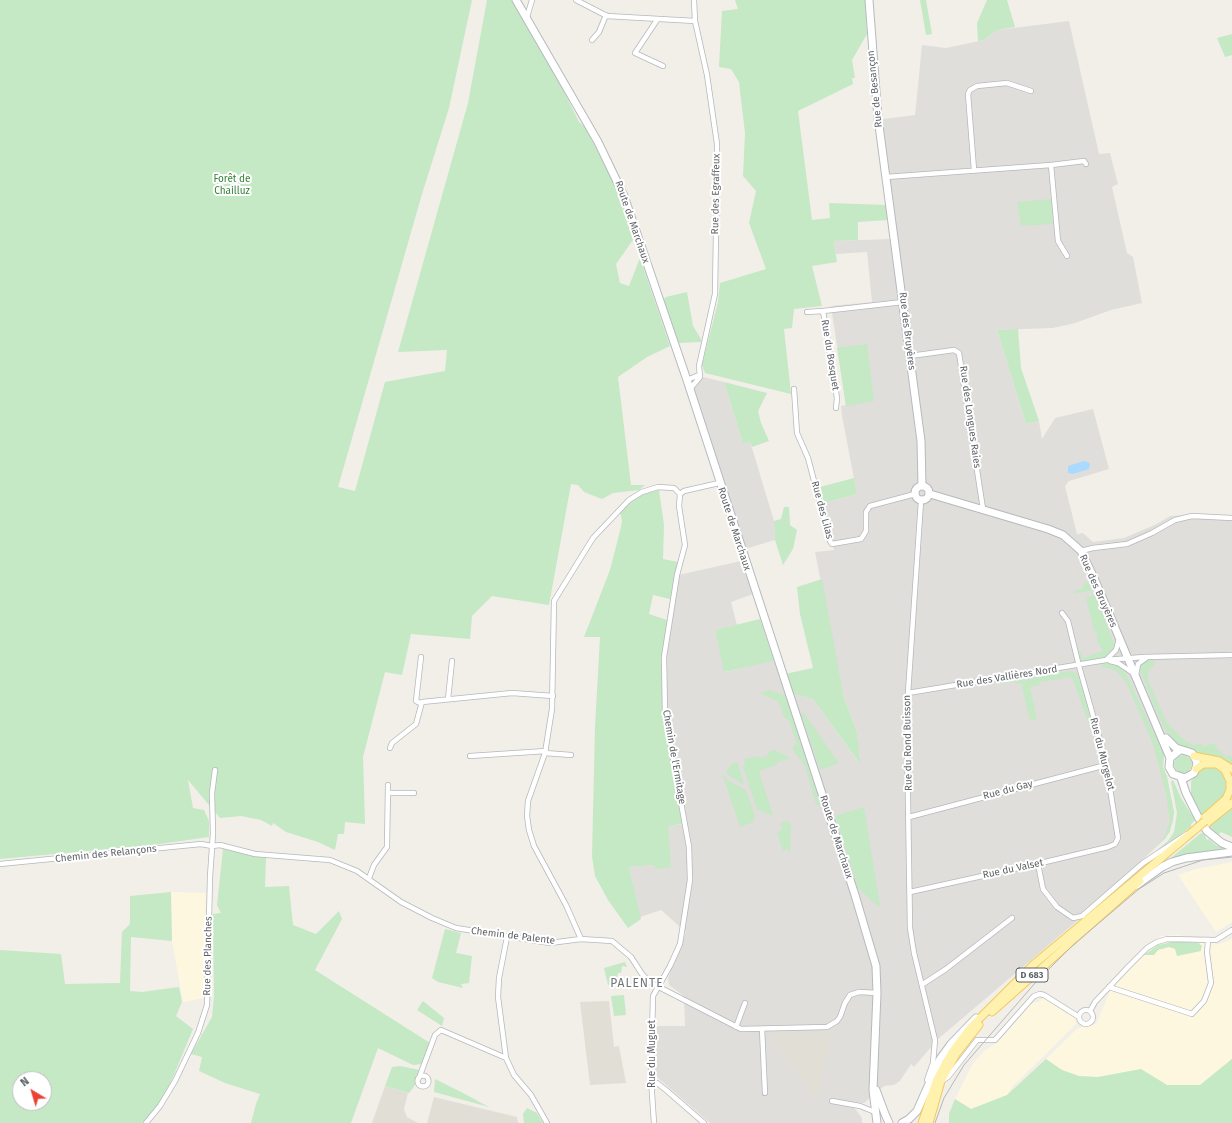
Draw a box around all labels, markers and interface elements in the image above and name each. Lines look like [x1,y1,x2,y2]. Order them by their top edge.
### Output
street label: Rue de Besançon [865,50,885,128]
street label: Rue des Egraffeux [709,154,723,234]
park label: Forêt de Chailluz [213,173,251,196]
street label: Route de Marchaux [612,179,652,265]
street label: Rue des Bruyères [896,291,918,371]
street label: Rue du Bosquet [818,319,842,391]
street label: Rue des Longues Raies [957,365,983,469]
street label: Rue des Lilas [809,480,835,540]
street label: Route de Marchaux [715,486,753,572]
street label: Rue des Bruyères [1077,553,1119,629]
street label: Rue des Vallières Nord [956,663,1058,691]
street label: Rue du Rond Buisson [901,695,915,791]
street label: Chemin de l'Ermitage [660,709,688,805]
street label: Rue du Murgelot [1087,716,1117,792]
street label: Rue du Gay [982,778,1034,802]
street label: Route de Marchaux [817,794,855,880]
street label: Chemin des Relançons [55,843,157,865]
street label: Rue du Valset [982,857,1044,881]
street label: Rue des Planches [201,916,215,996]
street label: Chemin de Palente [470,925,556,947]
road number: D 683 [1016,968,1048,982]
district label: PALENTE [610,977,664,991]
street label: Rue du Muguet [646,1020,658,1088]
north arrow [12,1071,52,1111]
text: N [18,1075,32,1089]

